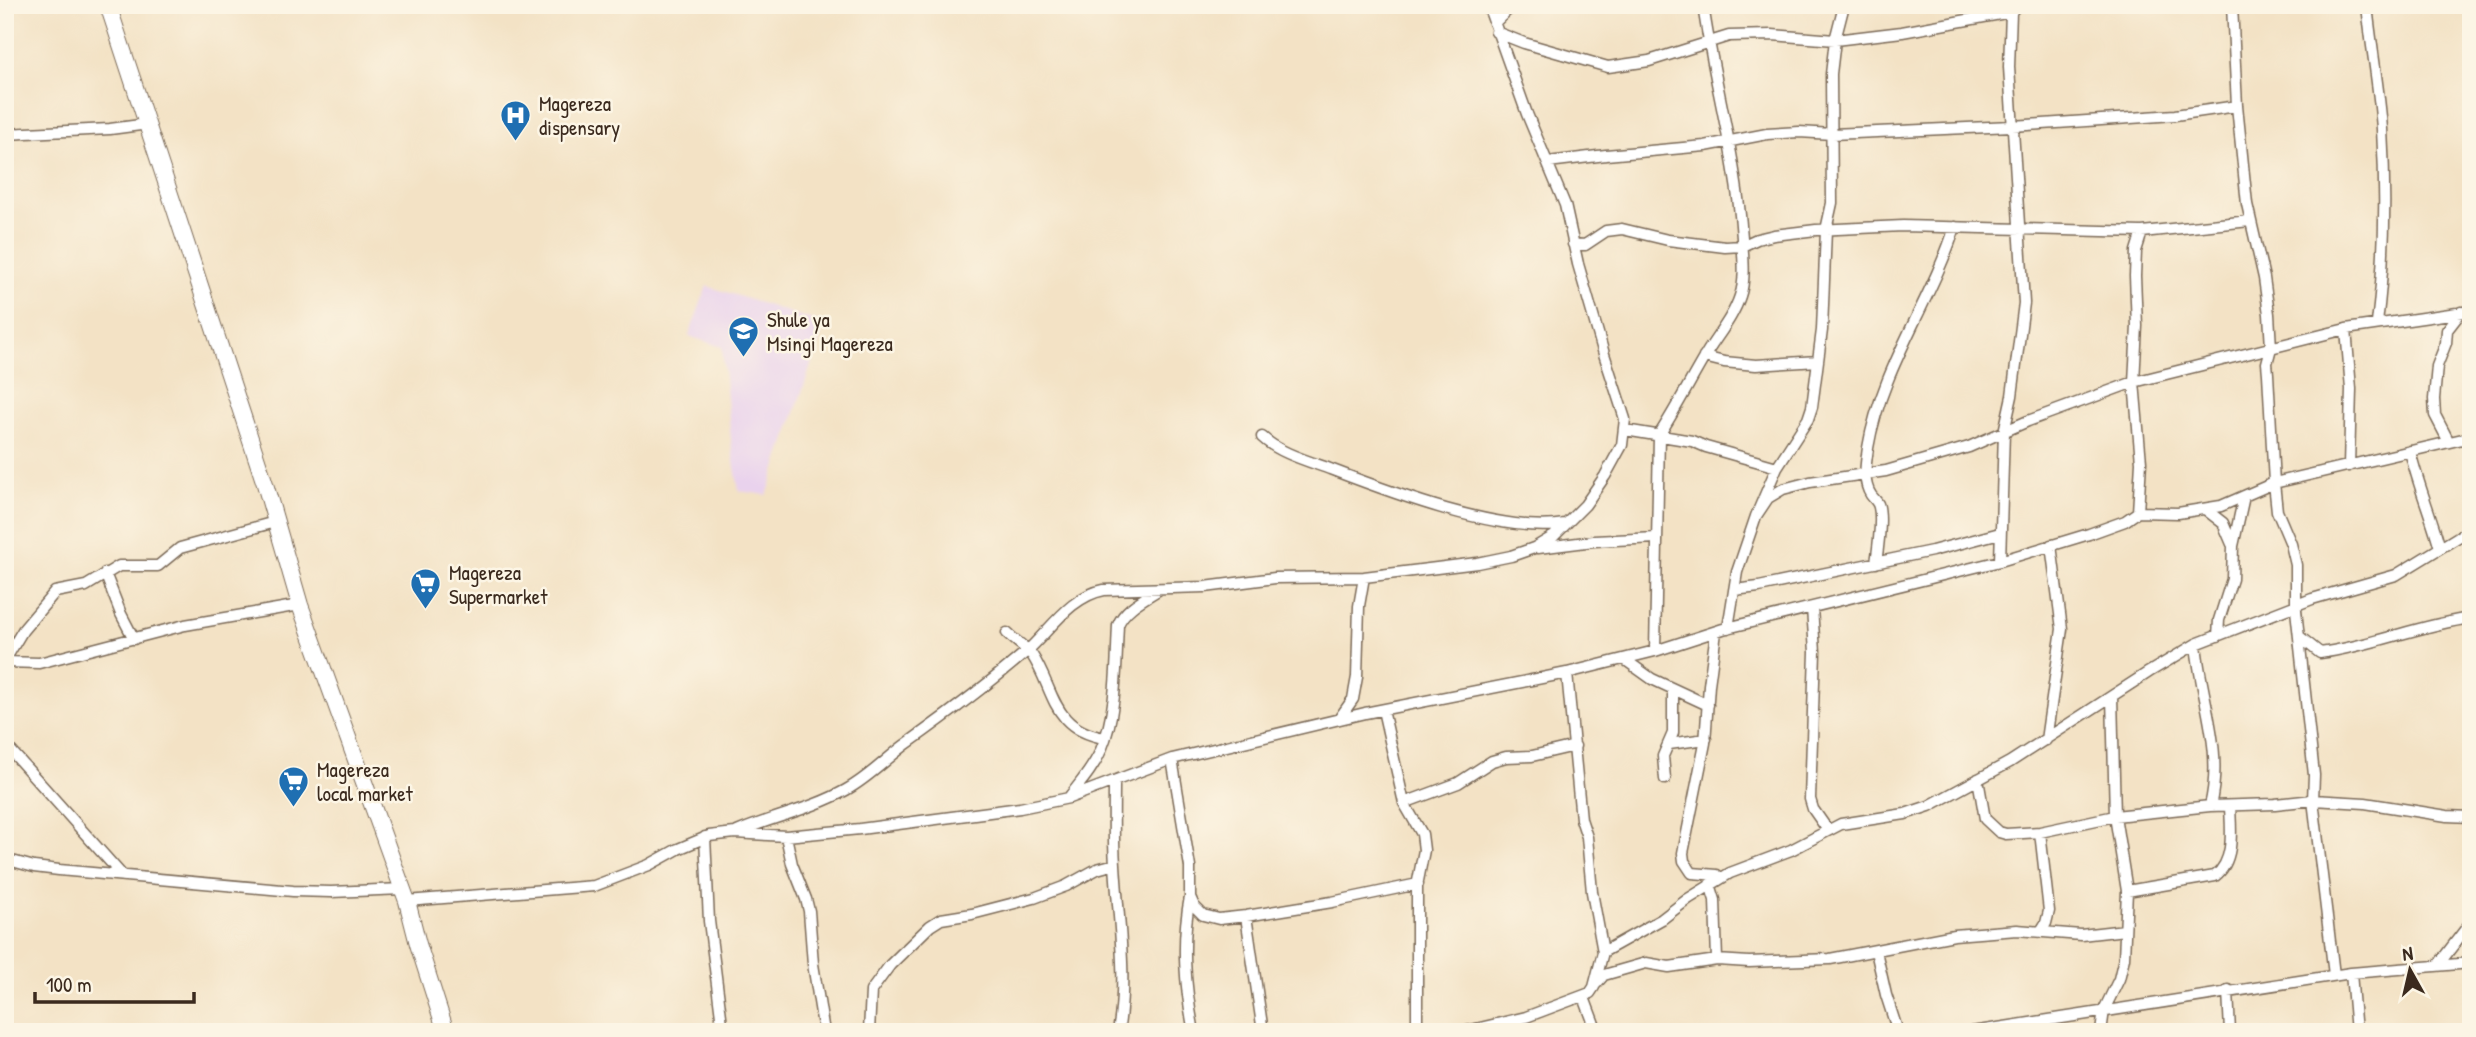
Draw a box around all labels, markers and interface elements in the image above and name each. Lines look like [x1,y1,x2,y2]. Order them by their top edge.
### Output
place label: Magereza dispensary [539,89,620,142]
hospital icon: Magereza dispensary [499,98,533,142]
place label: Shule ya Msingi Magereza [767,305,893,358]
school or university icon: Shule ya Msingi Magereza [727,314,761,358]
place label: Magereza Supermarket [449,558,548,611]
supermarket icon: Magereza Supermarket [409,567,443,611]
place label: Magereza local market [317,755,414,808]
supermarket icon: Magereza local market [277,764,311,808]
north arrow [2374,936,2444,1006]
text: N [2401,940,2414,967]
scale bar [35,960,194,1004]
text: 100 m [46,970,92,999]

